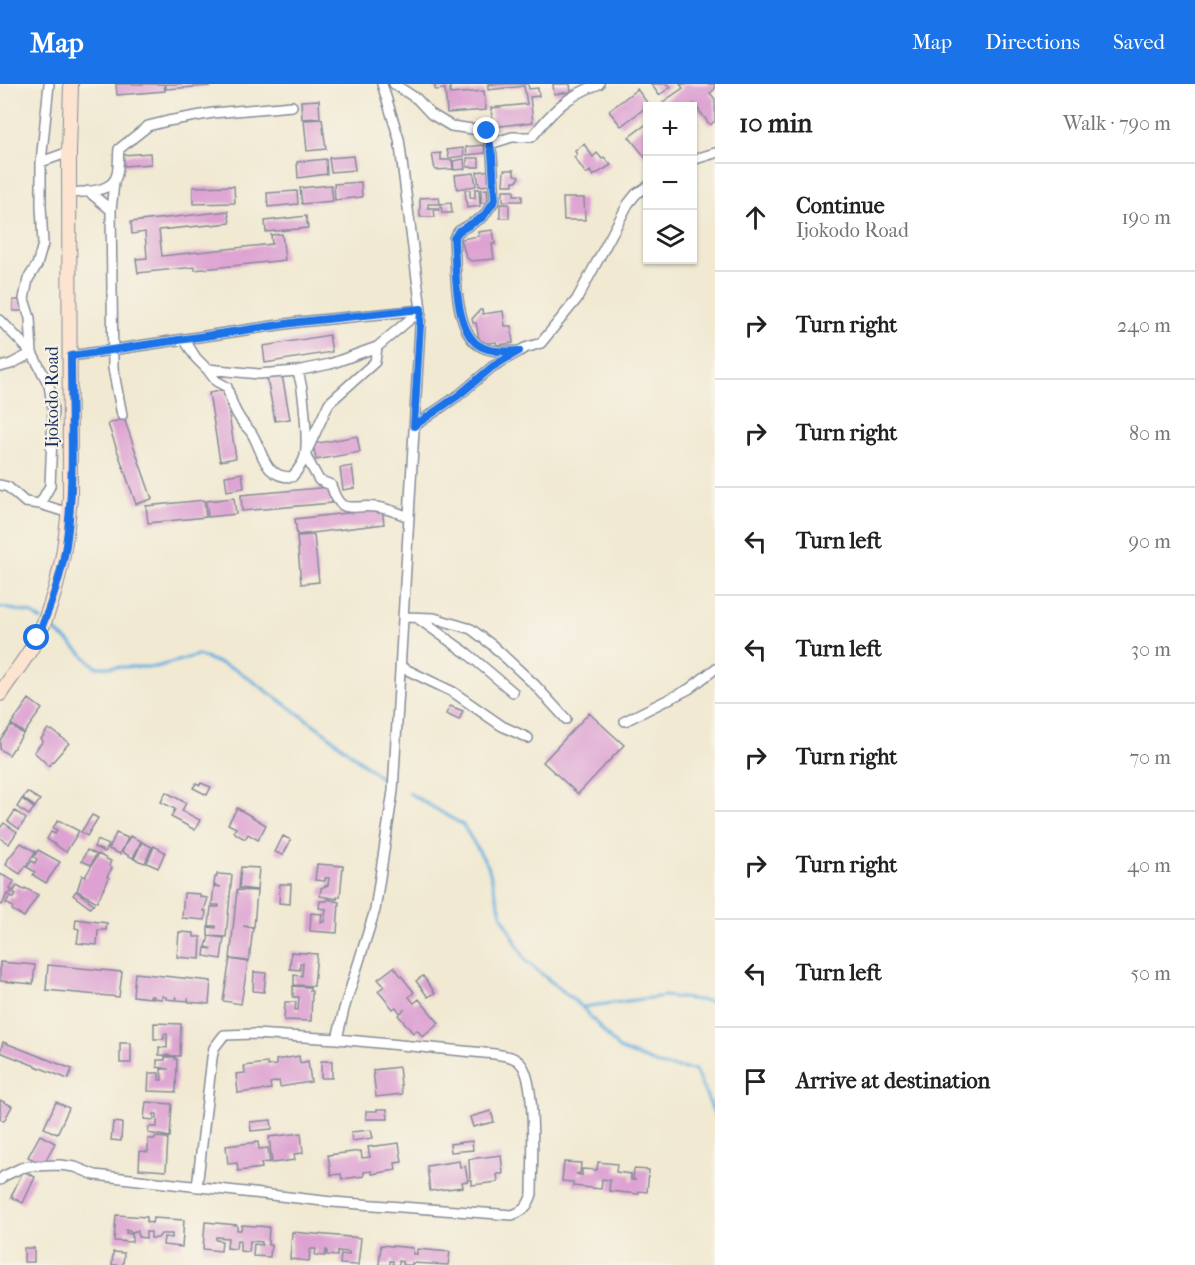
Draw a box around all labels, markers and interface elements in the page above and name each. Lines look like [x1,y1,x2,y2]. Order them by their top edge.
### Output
text: Map [30,26,84,59]
text: Map [912,30,952,54]
text: Directions [985,30,1080,54]
text: Saved [1113,30,1165,54]
map controls [643,102,697,264]
button: + [643,102,697,156]
text: 10 min [739,108,812,139]
text: Walk · 790 m [1063,112,1171,135]
route end [473,117,499,143]
button: − [643,156,697,210]
text: Continue [796,193,885,219]
icon: ahead [739,201,772,234]
text: 190 m [1121,206,1171,229]
button: layers [643,210,697,264]
text: Ijokodo Road [796,219,909,242]
icon: right [739,309,772,342]
text: Turn right [796,312,897,338]
text: 240 m [1117,314,1171,337]
street label: Ijokodo Road [42,346,63,448]
icon: right [739,417,772,450]
text: Turn right [796,420,897,446]
text: 80 m [1129,422,1171,445]
icon: left [739,525,772,558]
text: Turn left [796,528,882,554]
text: 90 m [1129,530,1171,553]
route start [23,624,49,650]
icon: left [739,633,772,666]
text: Turn left [796,636,882,662]
text: 30 m [1131,638,1171,661]
icon: right [739,741,772,774]
text: Turn right [796,744,897,770]
text: 70 m [1129,746,1171,769]
icon: right [739,849,772,882]
text: Turn right [796,852,897,878]
text: 40 m [1127,854,1171,877]
icon: left [739,957,772,990]
text: Turn left [796,960,882,986]
text: 50 m [1130,962,1171,985]
icon: arrive [739,1065,772,1098]
text: Arrive at destination [796,1068,990,1094]

